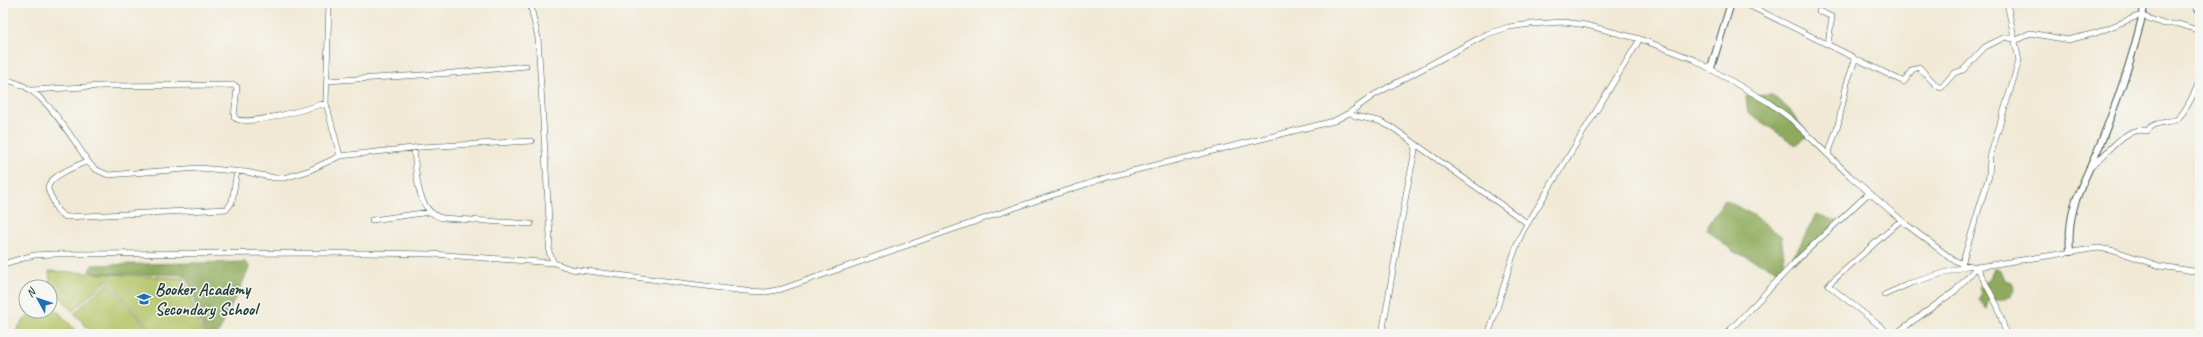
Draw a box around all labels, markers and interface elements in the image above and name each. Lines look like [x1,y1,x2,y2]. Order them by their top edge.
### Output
north arrow [18,279,58,319]
place label: Booker Academy Secondary School [155,279,260,320]
text: N [23,284,39,300]
school or university icon: Booker Academy Secondary School [136,291,152,307]

